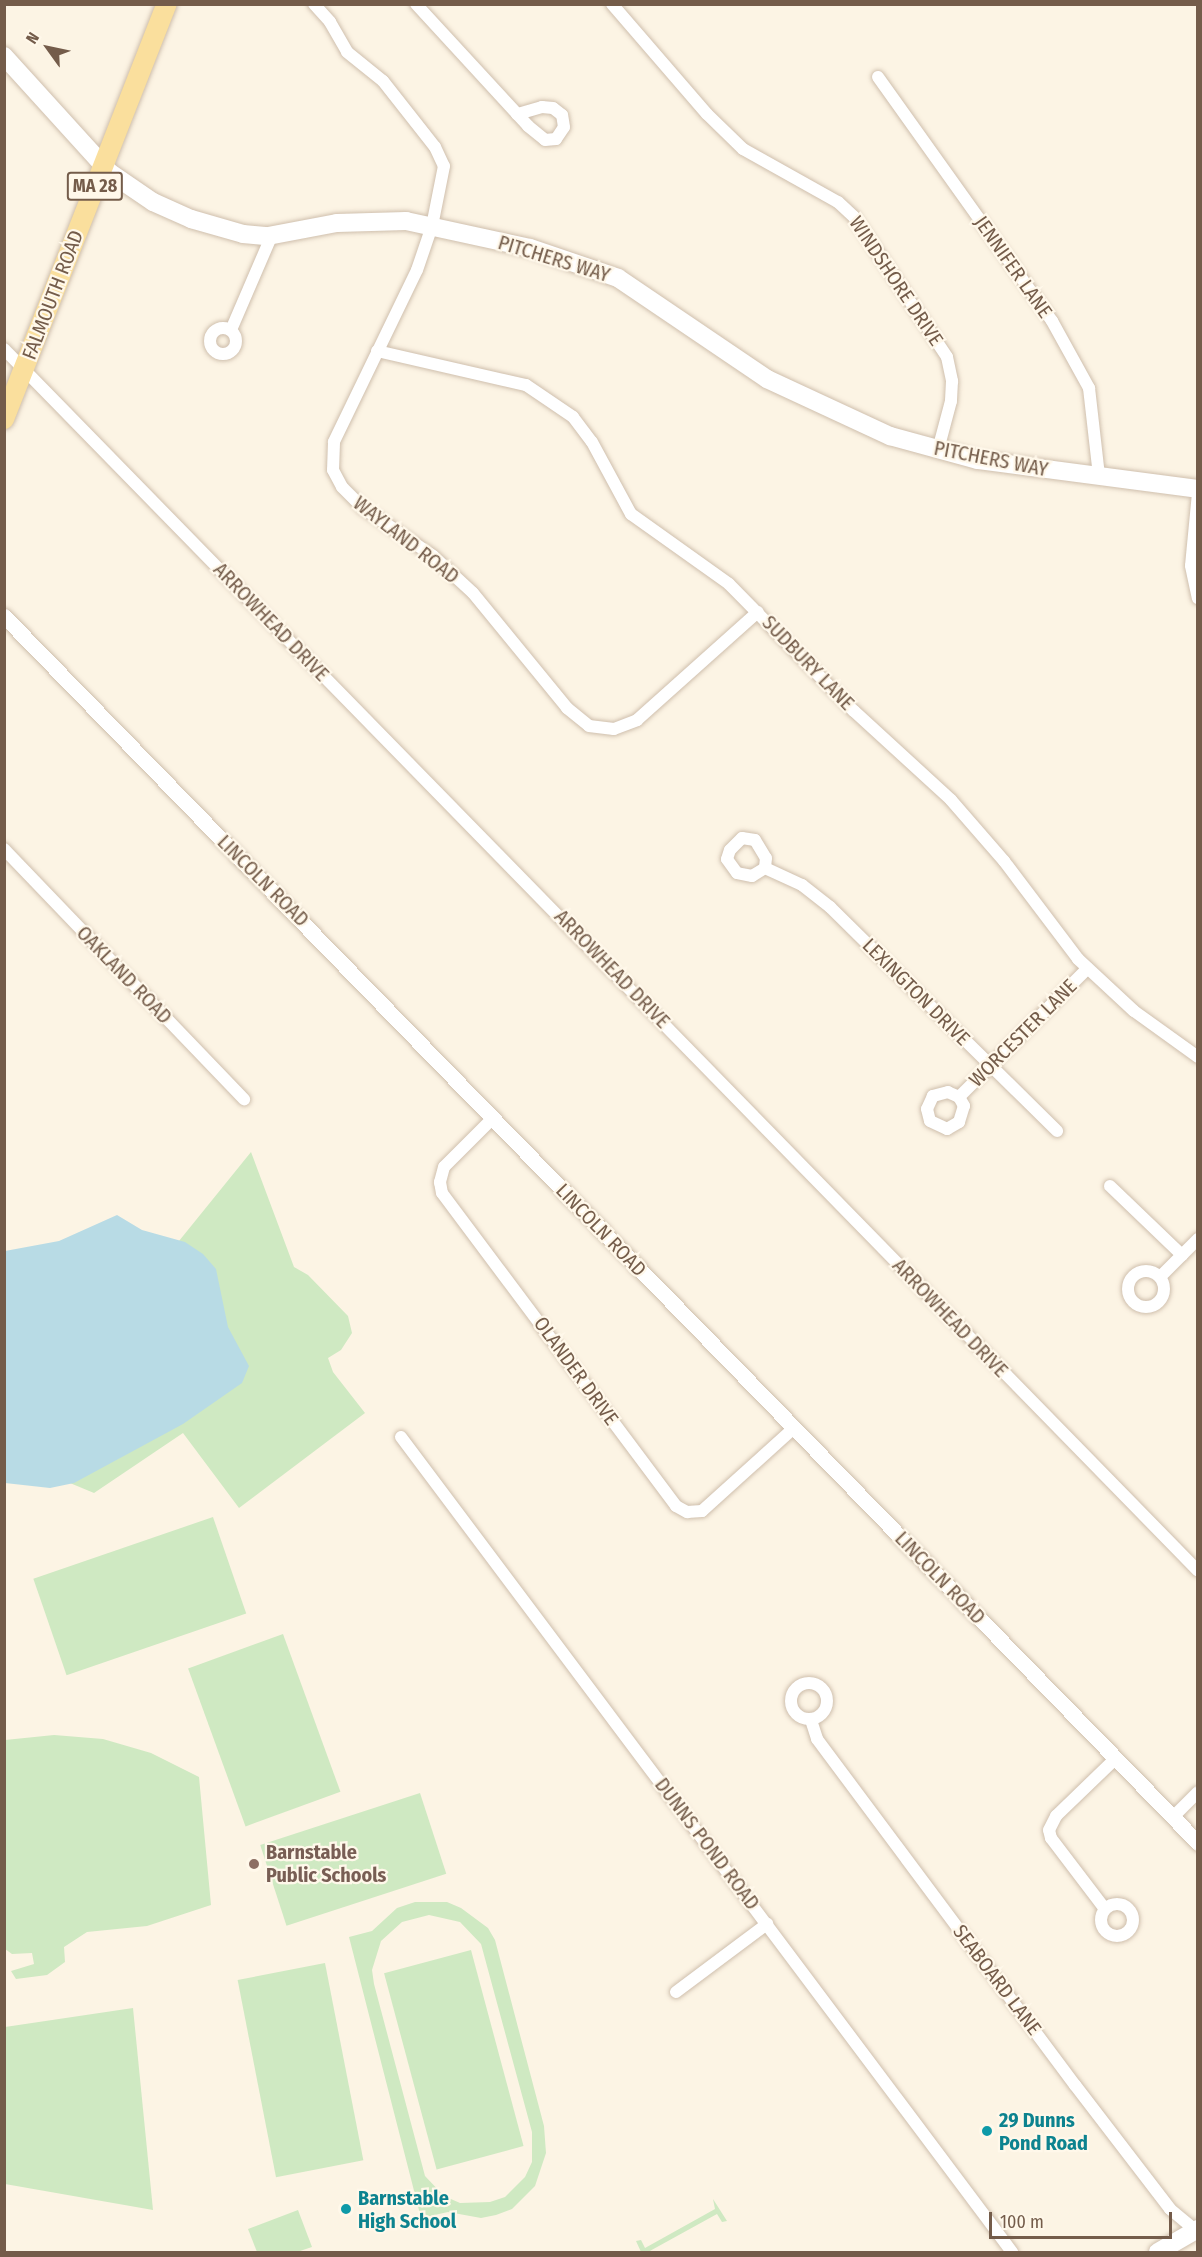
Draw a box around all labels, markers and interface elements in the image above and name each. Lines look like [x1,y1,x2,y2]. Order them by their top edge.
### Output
north arrow [18,18,78,78]
text: N [22,29,43,47]
road number: MA 28 [66,171,124,201]
street label: JENNIFER LANE [969,211,1057,323]
street label: WINDSHORE DRIVE [844,212,948,350]
street label: FALMOUTH ROAD [17,227,89,363]
street label: PITCHERS WAY [495,231,613,287]
street label: PITCHERS WAY [932,436,1050,482]
street label: WAYLAND ROAD [348,491,464,589]
street label: ARROWHEAD DRIVE [208,558,334,686]
street label: SUDBURY LANE [757,611,859,715]
street label: LINCOLN ROAD [212,830,314,932]
street label: ARROWHEAD DRIVE [549,905,675,1033]
street label: OAKLAND ROAD [71,921,177,1029]
street label: LEXINGTON DRIVE [857,933,975,1051]
street label: WORCESTER LANE [964,974,1082,1092]
street label: LINCOLN ROAD [551,1179,651,1281]
street label: ARROWHEAD DRIVE [887,1254,1013,1382]
street label: OLANDER DRIVE [529,1312,623,1430]
street label: LINCOLN ROAD [890,1527,990,1629]
street label: DUNNS POND ROAD [650,1773,764,1915]
place label: Barnstable Public Schools [266,1840,386,1887]
marker: Barnstable Public Schools [247,1857,261,1871]
street label: SEABOARD LANE [948,1920,1046,2040]
place label: 29 Dunns Pond Road [999,2108,1088,2155]
marker: 29 Dunns Pond Road [980,2124,994,2138]
place label: Barnstable High School [358,2186,456,2233]
scale bar [992,2200,1175,2238]
marker: Barnstable High School [339,2202,353,2216]
text: 100 m [1000,2211,1044,2233]

